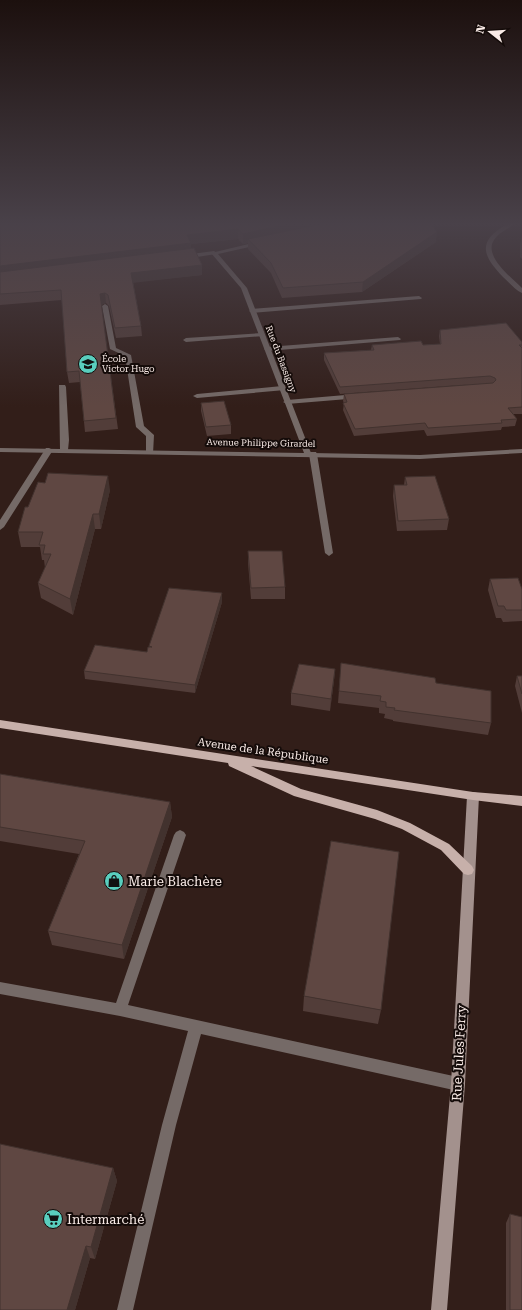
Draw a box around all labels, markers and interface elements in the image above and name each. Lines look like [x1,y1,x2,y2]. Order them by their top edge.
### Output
north arrow [470,12,510,52]
text: N [473,23,489,35]
street label: Rue du Bassigny [264,324,299,395]
school or university icon: École Victor Hugo [77,353,99,375]
place label: École Victor Hugo [102,353,155,374]
street label: Avenue Philippe Girardel [206,437,316,449]
street label: Avenue de la République [197,735,329,767]
shop icon: Marie Blachère [103,870,125,892]
place label: Marie Blachère [128,874,222,889]
street label: Rue Jules Ferry [449,1004,469,1101]
supermarket icon: Intermarché [42,1208,64,1230]
place label: Intermarché [67,1212,144,1227]

